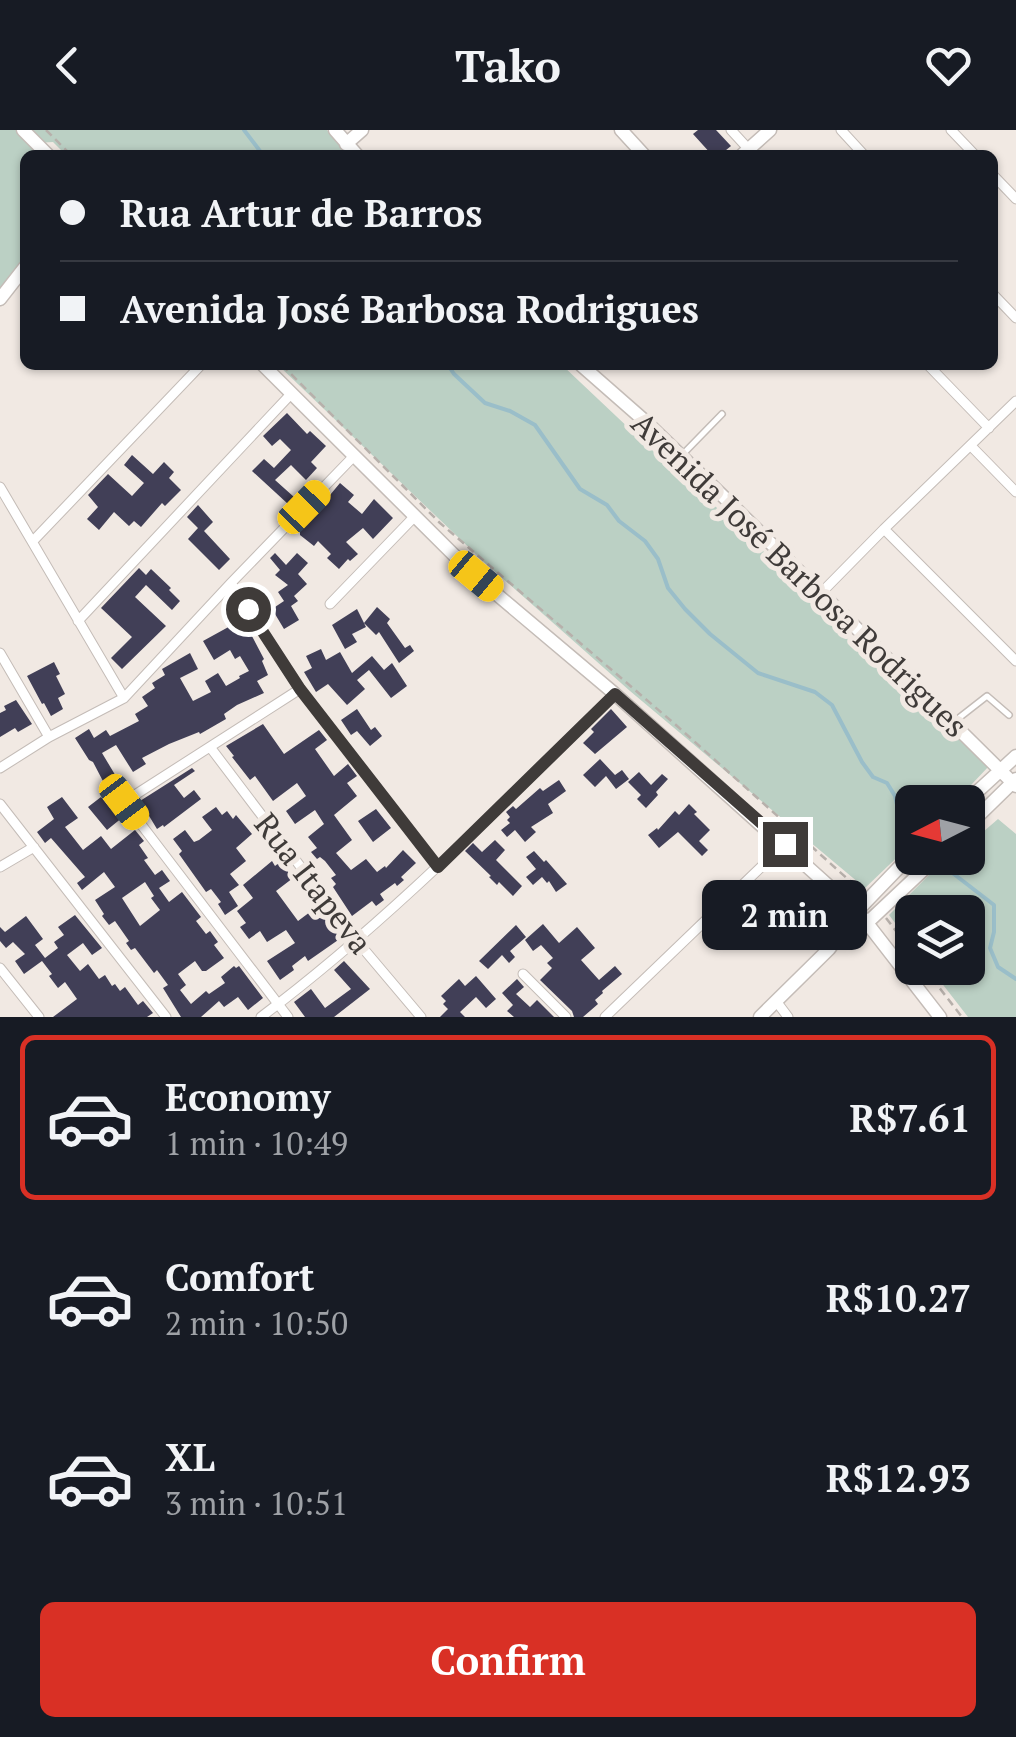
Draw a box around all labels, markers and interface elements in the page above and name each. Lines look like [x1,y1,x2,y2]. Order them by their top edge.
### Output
text: Tako [455,35,561,95]
icon: back [40,38,95,93]
icon: heart [921,38,976,93]
text: Rua Artur de Barros [120,188,482,238]
text: Avenida José Barbosa Rodrigues [120,284,699,334]
street label: Avenida José Barbosa Rodrigues [623,402,977,746]
car [272,475,336,539]
car [443,545,509,607]
route start [226,587,271,632]
car [94,769,154,835]
north arrow [895,785,985,875]
map controls [895,785,985,985]
street label: Rua Itapeva [246,804,382,962]
route end [763,822,808,867]
callout: 2 min [702,879,868,949]
text: 2 min [741,894,828,936]
button: layers [895,895,985,985]
text: Economy [165,1072,331,1122]
icon: car [45,1073,135,1163]
text: R$7.61 [849,1093,971,1143]
text: 1 min · 10:49 [165,1122,348,1164]
text: Comfort [165,1252,314,1302]
icon: car [45,1253,135,1343]
text: R$10.27 [826,1273,971,1323]
text: 2 min · 10:50 [165,1302,348,1344]
text: XL [165,1432,215,1482]
icon: car [45,1433,135,1523]
text: R$12.93 [826,1453,971,1503]
text: 3 min · 10:51 [165,1482,348,1524]
button: Confirm [40,1602,976,1717]

